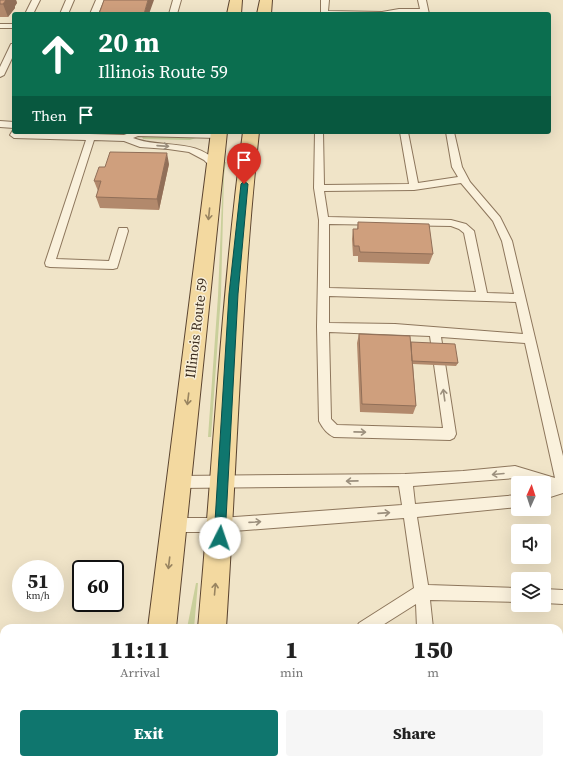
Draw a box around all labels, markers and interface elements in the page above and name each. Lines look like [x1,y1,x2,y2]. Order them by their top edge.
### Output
text: 20 m [98,23,160,61]
icon: ahead [32,28,84,80]
text: Illinois Route 59 [98,59,228,84]
icon: arrive [75,104,97,126]
text: Then [32,105,67,126]
one-way arrow [156,142,169,149]
pin [227,143,261,184]
icon: arrive [233,149,255,171]
one-way arrow [205,207,212,220]
street label: Illinois Route 59 [180,277,212,379]
one-way arrow [440,389,448,402]
one-way arrow [184,392,191,405]
one-way arrow [353,428,366,436]
one-way arrow [492,470,505,478]
north arrow [511,476,551,516]
map controls [511,476,551,612]
one-way arrow [346,477,359,485]
one-way arrow [377,510,390,517]
position arrow [199,517,241,559]
one-way arrow [248,519,261,526]
button: sound [511,524,551,564]
one-way arrow [165,557,173,570]
speed limit sign: 60 [72,560,124,612]
text: 51 [27,567,49,595]
button: layers [511,572,551,612]
one-way arrow [212,583,219,596]
text: km/h [26,589,50,602]
text: 11:11 [110,633,170,666]
text: 1 [285,633,298,666]
text: 150 [413,633,453,666]
text: Arrival [120,664,160,681]
text: min [280,664,303,681]
text: m [427,664,439,681]
button: Exit [20,710,278,756]
button: Share [286,710,543,756]

